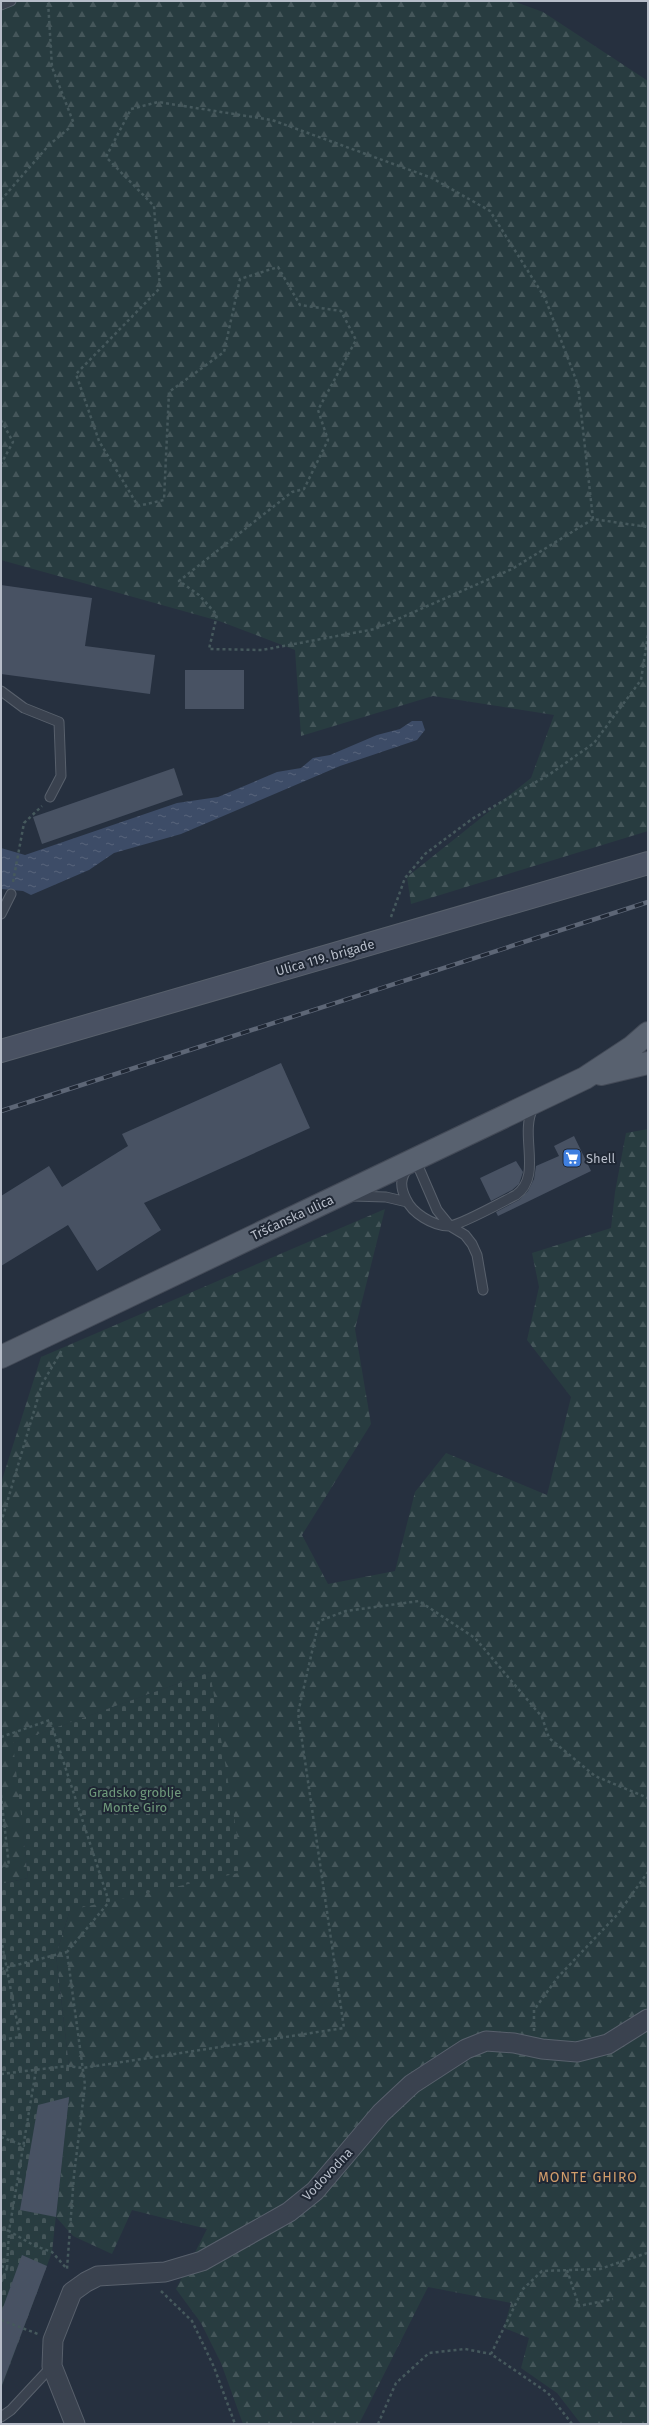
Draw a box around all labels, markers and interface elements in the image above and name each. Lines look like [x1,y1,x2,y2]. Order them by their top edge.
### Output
street label: Ulica 119. brigade [274,936,376,979]
supermarket icon: Shell [561,1147,583,1169]
place label: Shell [586,1151,616,1166]
street label: Tršćanska ulica [249,1192,336,1243]
park label: Gradsko groblje Monte Giro [89,1785,181,1815]
street label: Vodovodna [299,2145,355,2204]
district label: MONTE GHIRO [538,2169,638,2186]

